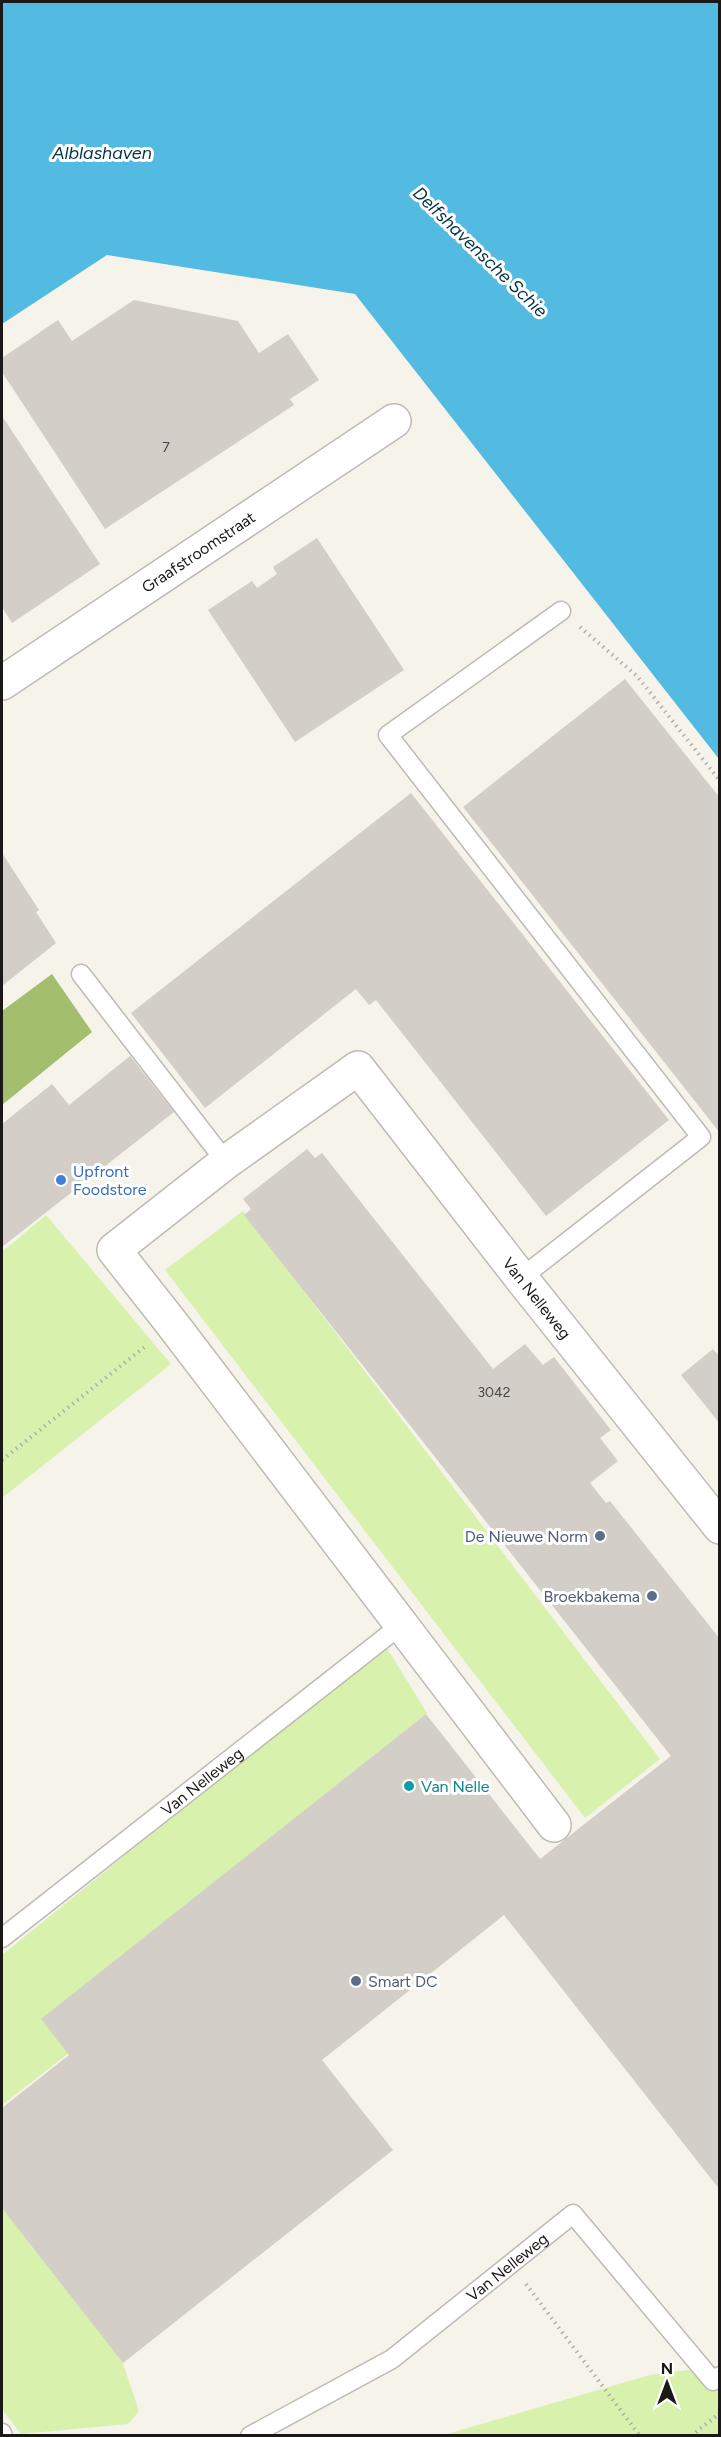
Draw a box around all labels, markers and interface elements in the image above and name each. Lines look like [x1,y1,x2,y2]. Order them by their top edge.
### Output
water label: Alblashaven [51,142,152,164]
water label: Delfshavensche Schie [408,182,552,322]
house number: 7 [162,439,170,456]
street label: Graafstroomstraat [138,508,259,597]
place label: Upfront Foodstore [73,1162,147,1199]
marker: Upfront Foodstore [54,1173,68,1187]
street label: Van Nelleweg [499,1254,575,1343]
house number: 3042 [477,1384,511,1401]
place label: De Nieuwe Norm [465,1527,588,1546]
marker: De Nieuwe Norm [593,1529,607,1543]
place label: Broekbakema [543,1587,640,1606]
marker: Broekbakema [645,1589,659,1603]
street label: Van Nelleweg [157,1744,247,1820]
place label: Van Nelle [421,1777,490,1796]
marker: Van Nelle [402,1779,416,1793]
place label: Smart DC [368,1972,438,1991]
marker: Smart DC [349,1974,363,1988]
street label: Van Nelleweg [463,2229,552,2305]
north arrow [637,2353,697,2413]
text: N [661,2359,673,2378]

